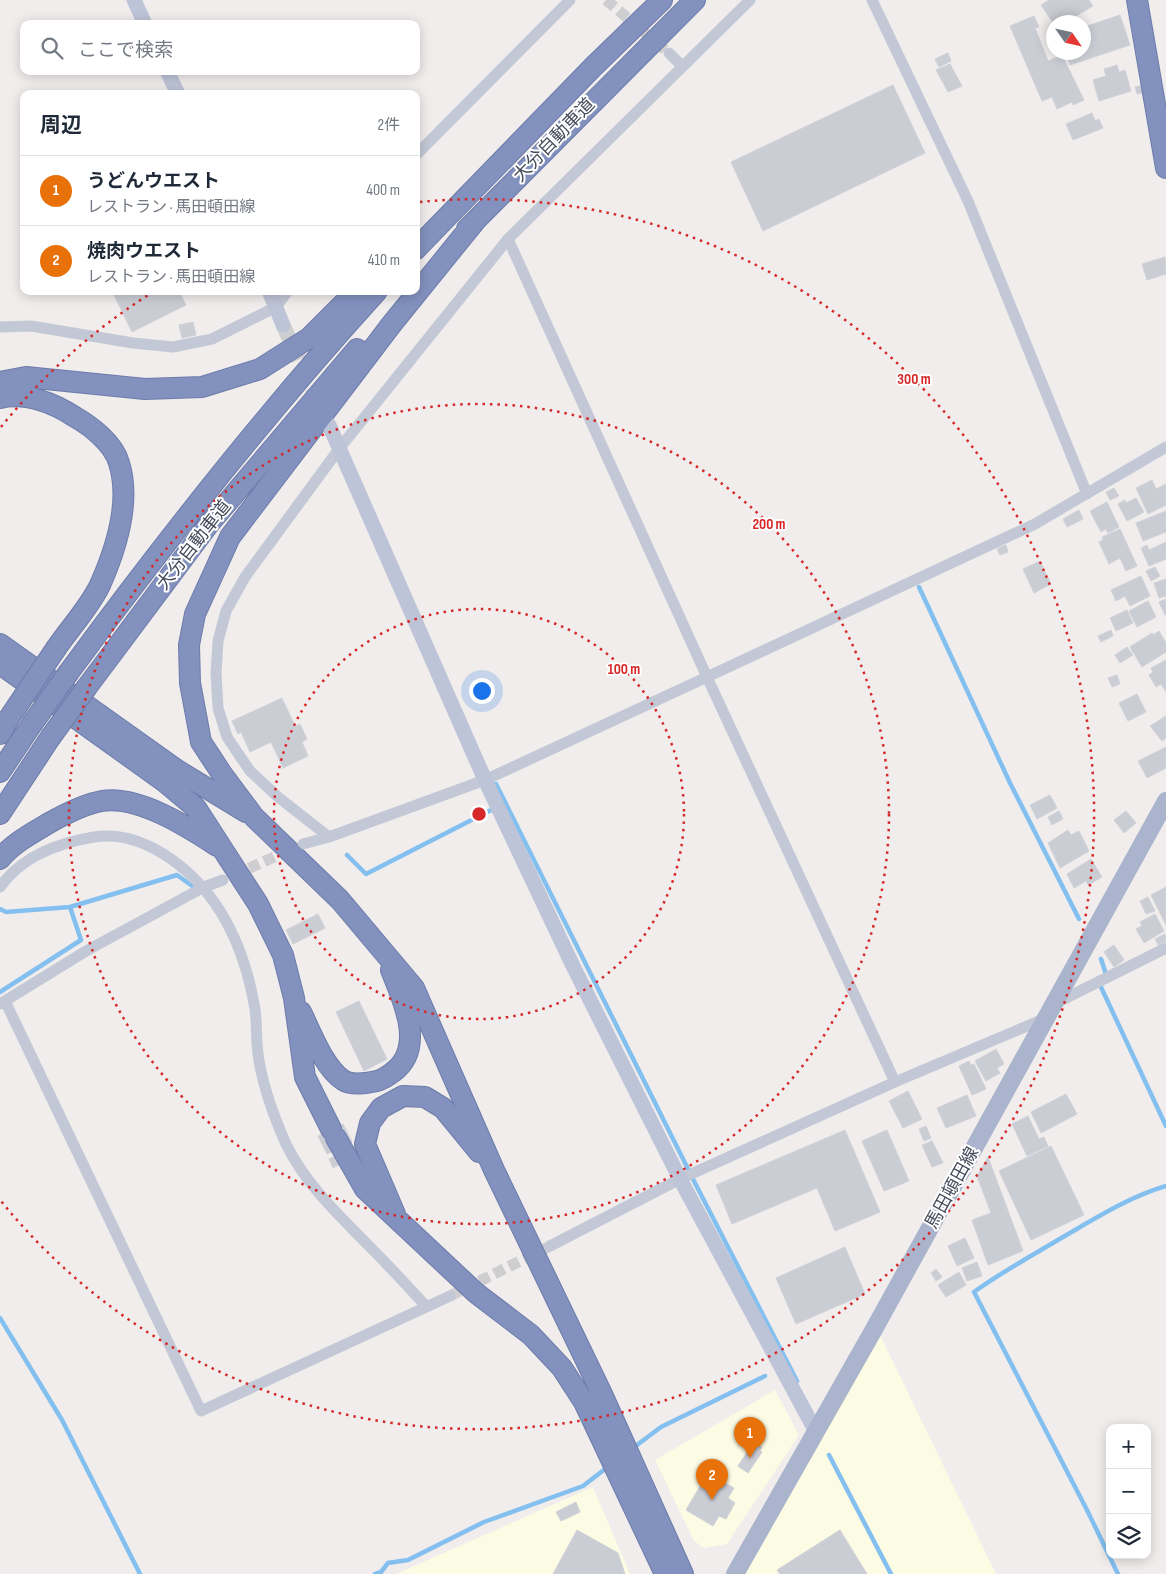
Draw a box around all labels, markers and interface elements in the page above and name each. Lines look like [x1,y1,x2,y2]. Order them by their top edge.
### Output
north arrow [1046,15,1091,60]
search box [20,20,420,75]
icon: search [38,34,66,62]
text: ここで検索 [78,39,173,62]
street label: 大分自動車道 [509,94,599,186]
text: 周辺 [40,113,82,138]
text: 2件 [377,116,400,135]
text: うどんウエスト [87,170,220,193]
text: 1 [53,181,59,200]
text: 400 m [366,181,400,200]
text: レストラン · 馬田頓田線 [87,198,255,217]
text: 焼肉ウエスト [87,240,201,263]
text: 2 [52,251,60,270]
text: 410 m [368,251,400,270]
text: レストラン · 馬田頓田線 [87,268,255,287]
text: 300 m [897,370,931,389]
street label: 大分自動車道 [152,496,236,594]
text: 200 m [752,515,786,534]
text: 100 m [608,660,640,679]
your location [469,678,495,704]
centre of rings [470,805,488,823]
street label: 馬田頓田線 [921,1144,983,1232]
pin: 1 [734,1417,766,1458]
map controls [1106,1424,1151,1559]
button: + [1106,1424,1151,1469]
pin: 2 [696,1459,728,1500]
button: − [1106,1469,1151,1514]
button: layers [1106,1514,1151,1559]

